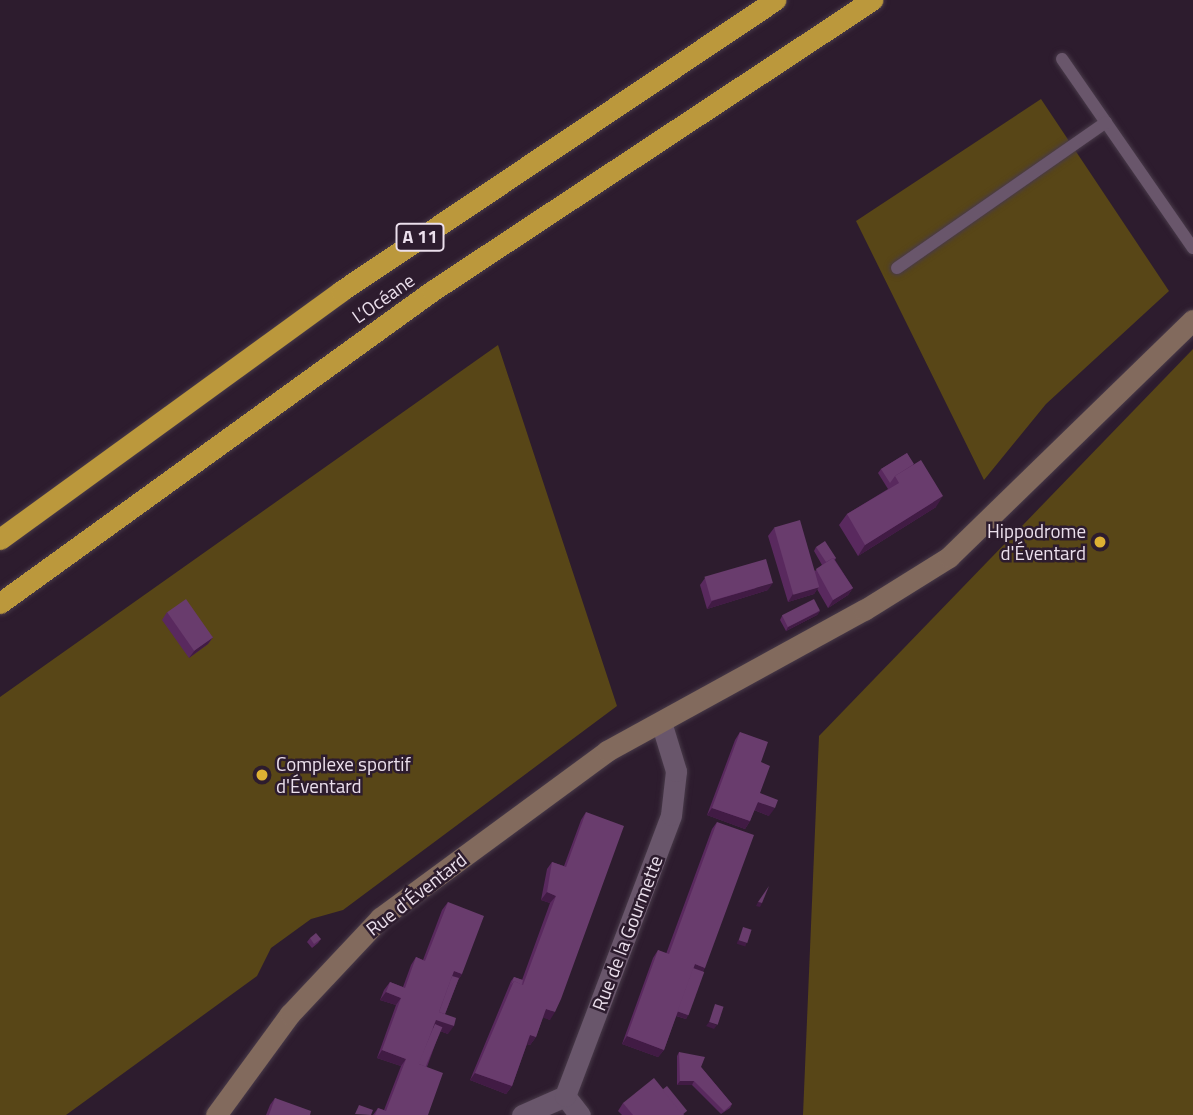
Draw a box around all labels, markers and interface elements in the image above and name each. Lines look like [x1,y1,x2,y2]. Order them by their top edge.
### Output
road number: A 11 [396,222,444,251]
street label: L’Océane [347,268,419,328]
place label: Hippodrome d'Éventard [987,520,1086,564]
marker: Hippodrome d'Éventard [1092,534,1108,550]
place label: Complexe sportif d'Éventard [276,753,411,797]
marker: Complexe sportif d'Éventard [254,767,270,783]
street label: Rue d'Éventard [361,848,471,940]
street label: Rue de la Gourmette [587,852,667,1014]

